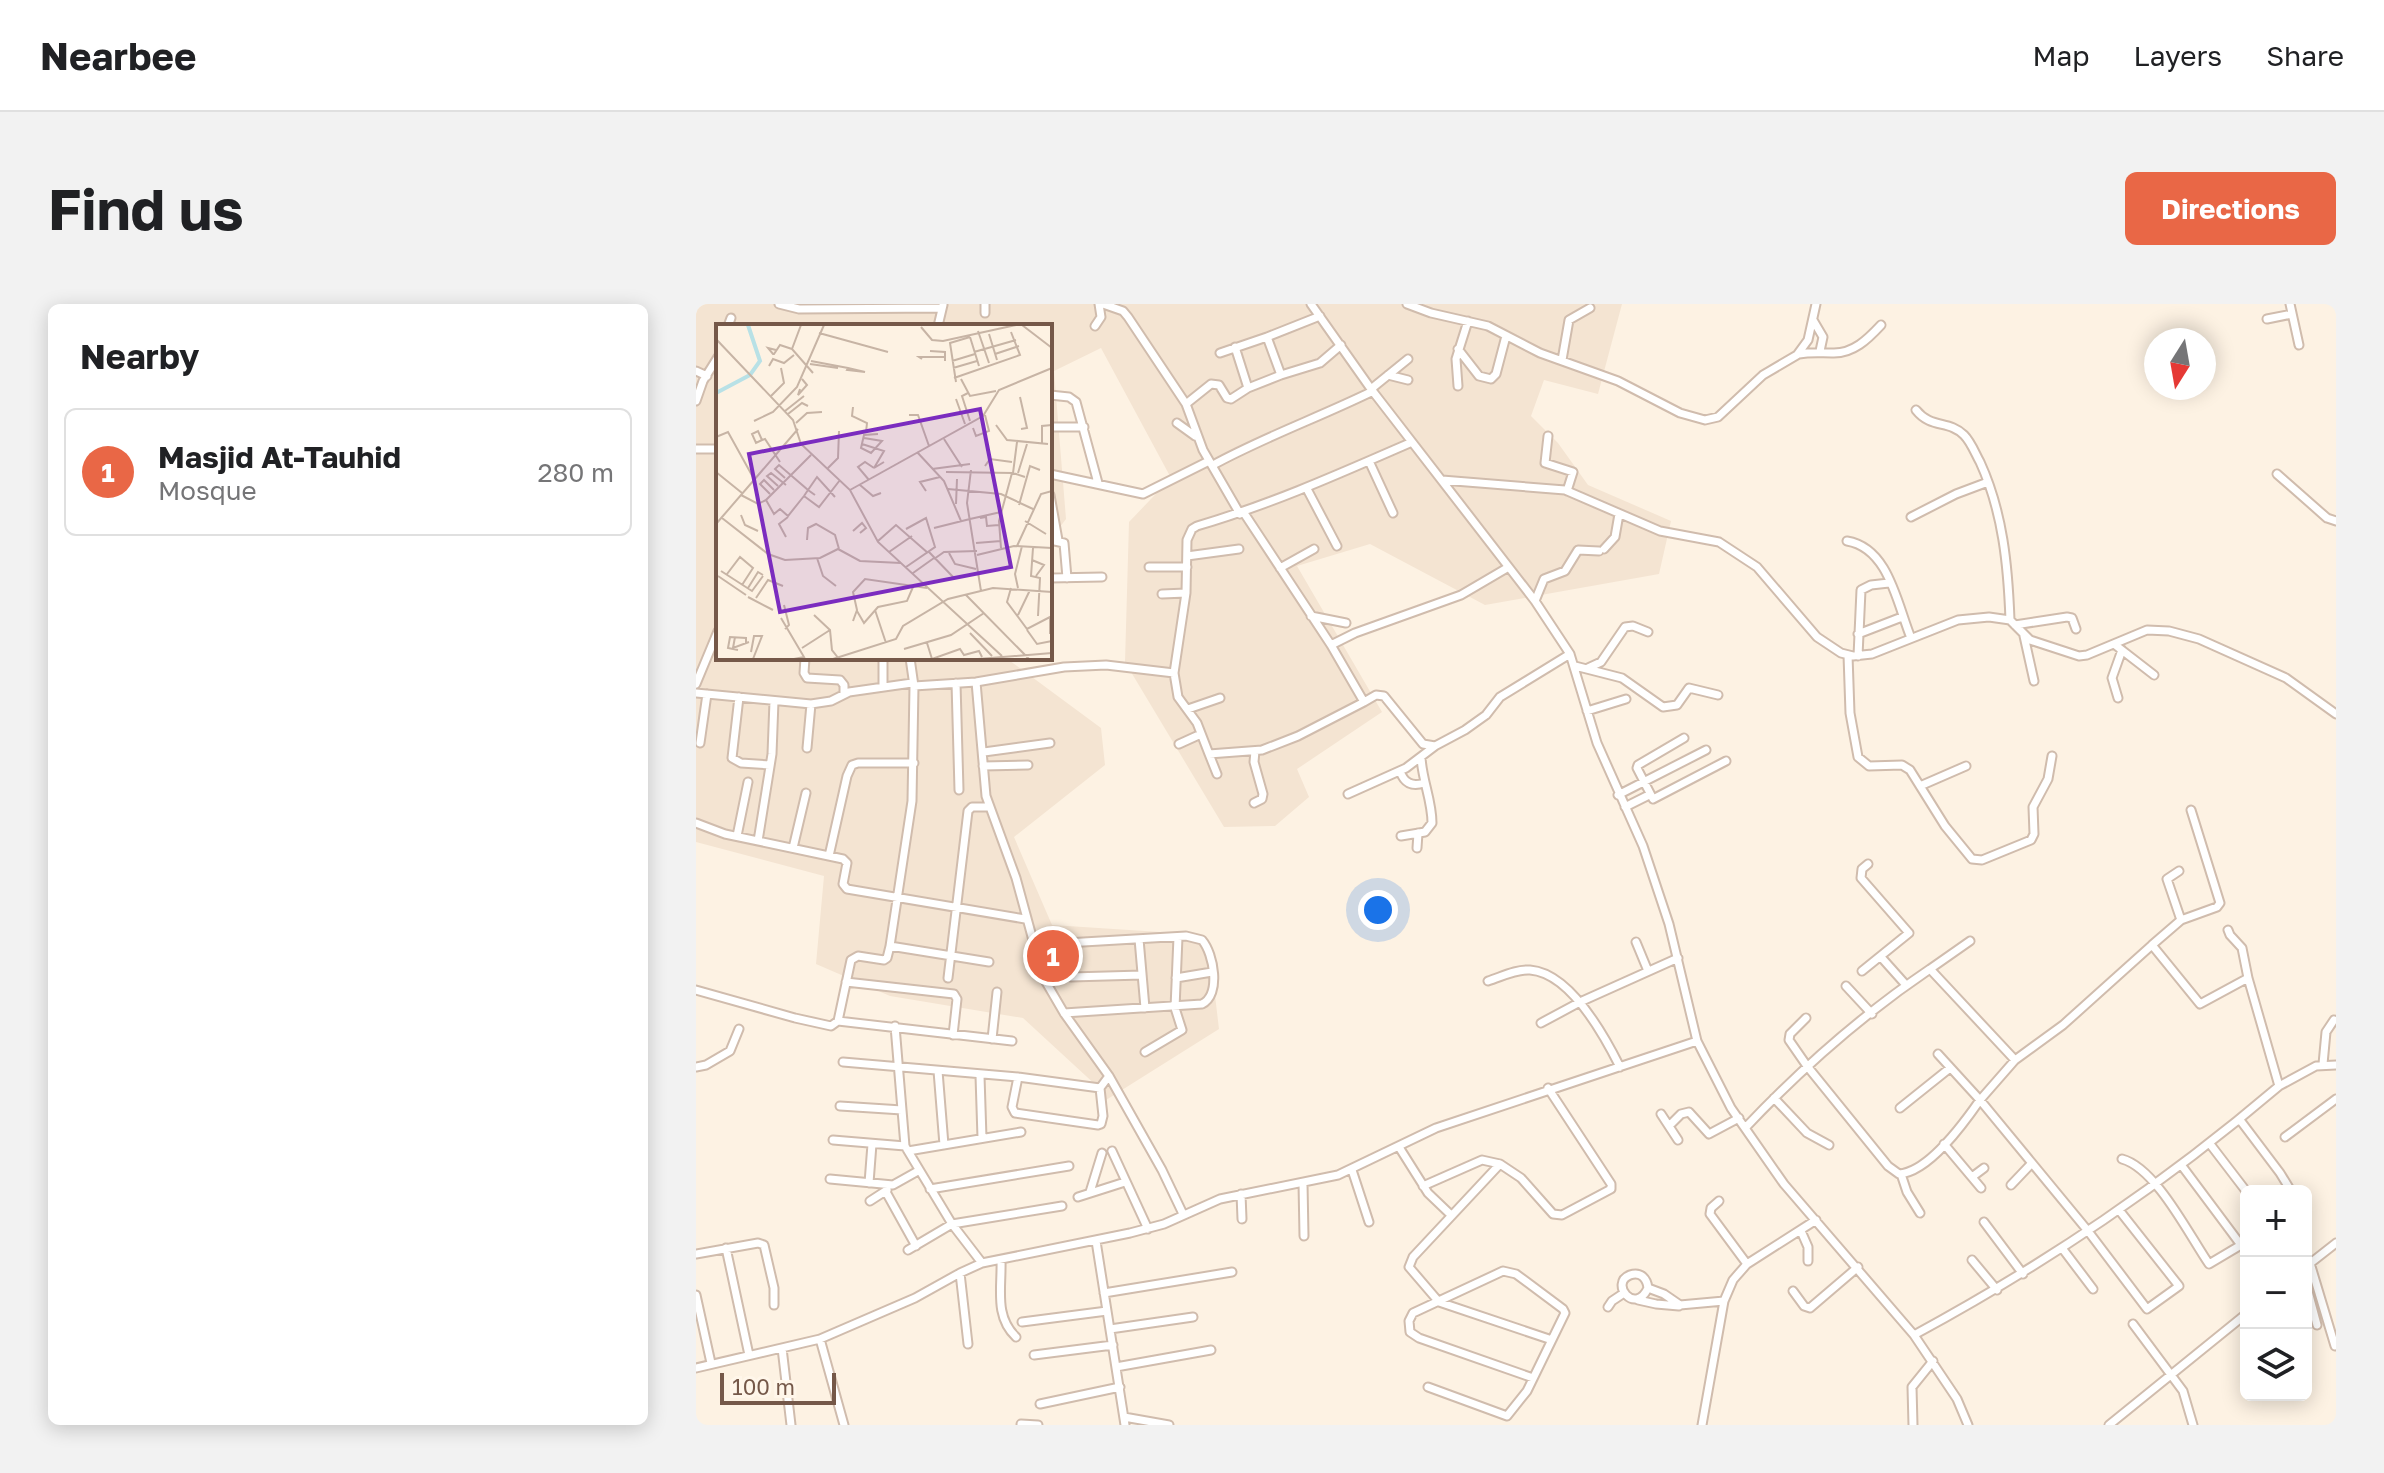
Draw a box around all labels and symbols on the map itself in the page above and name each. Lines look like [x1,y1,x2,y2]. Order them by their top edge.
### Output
inset map [716,324,1052,660]
north arrow [2144,328,2216,400]
your location [1358,890,1398,930]
pin: 1 [1027,926,1079,986]
scale bar [720,1369,836,1405]

